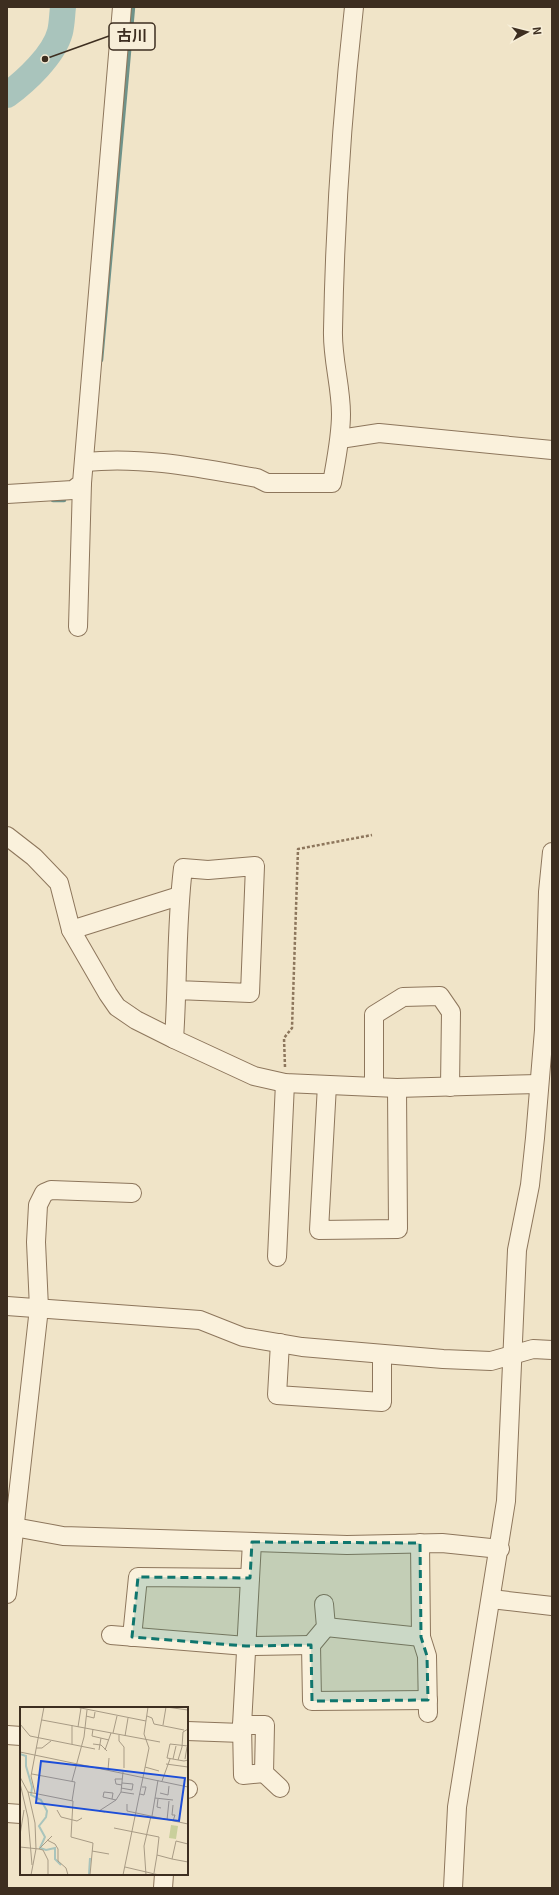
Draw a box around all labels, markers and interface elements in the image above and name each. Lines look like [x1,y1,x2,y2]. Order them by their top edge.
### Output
north arrow [507,12,547,52]
callout: 古川 [109,23,155,50]
text: 古川 [117,24,147,45]
text: N [529,26,546,36]
inset map [20,1707,188,1875]

